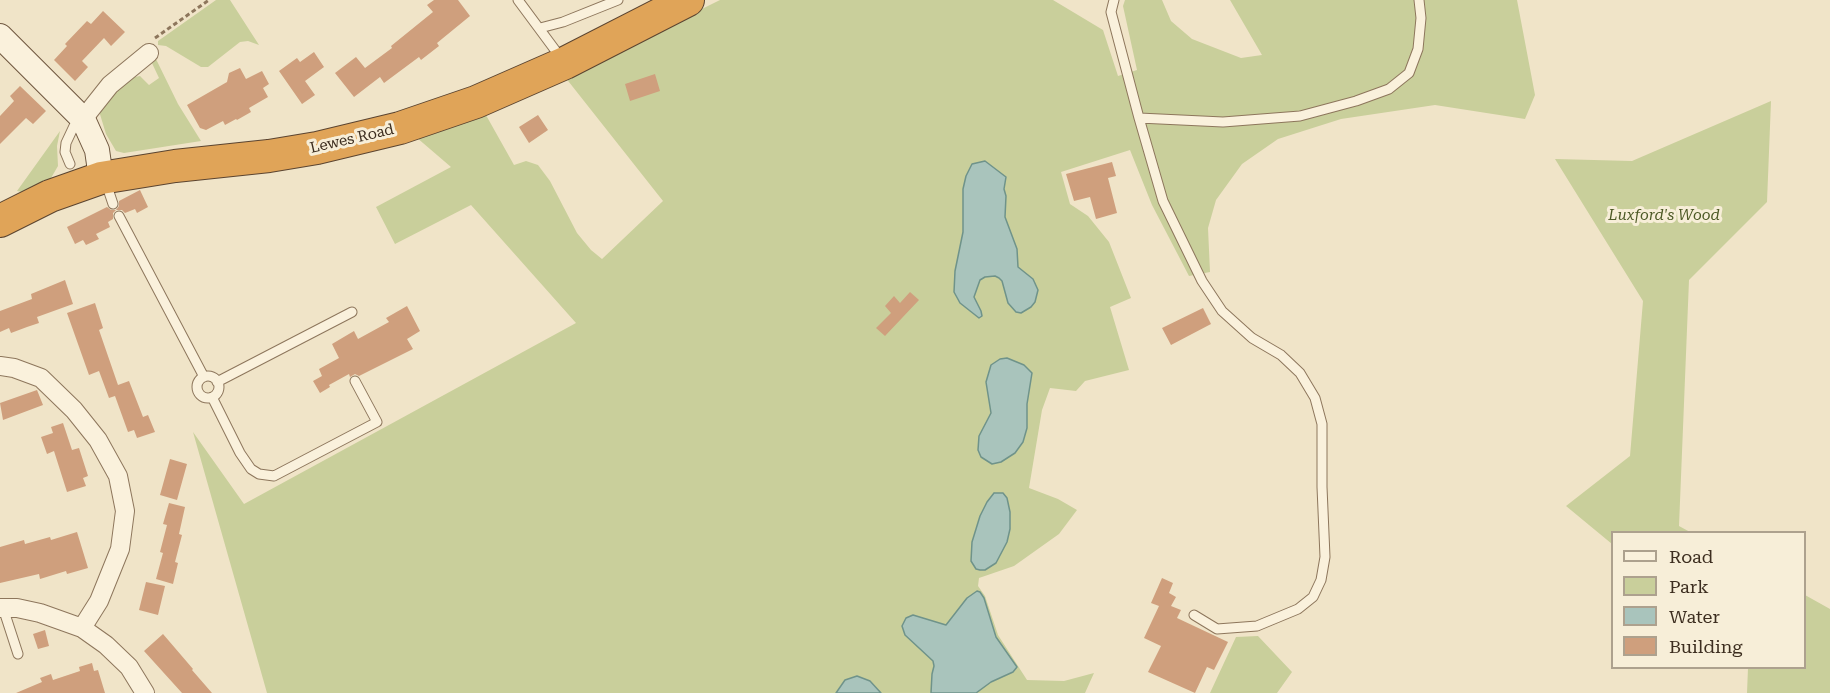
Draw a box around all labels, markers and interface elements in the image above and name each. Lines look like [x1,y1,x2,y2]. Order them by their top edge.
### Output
street label: Lewes Road [308,121,396,157]
park label: Luxford's Wood [1608,207,1720,225]
legend [1611,531,1806,669]
text: Road [1669,546,1713,567]
text: Park [1669,576,1709,597]
text: Water [1669,606,1720,627]
text: Building [1669,636,1743,657]

